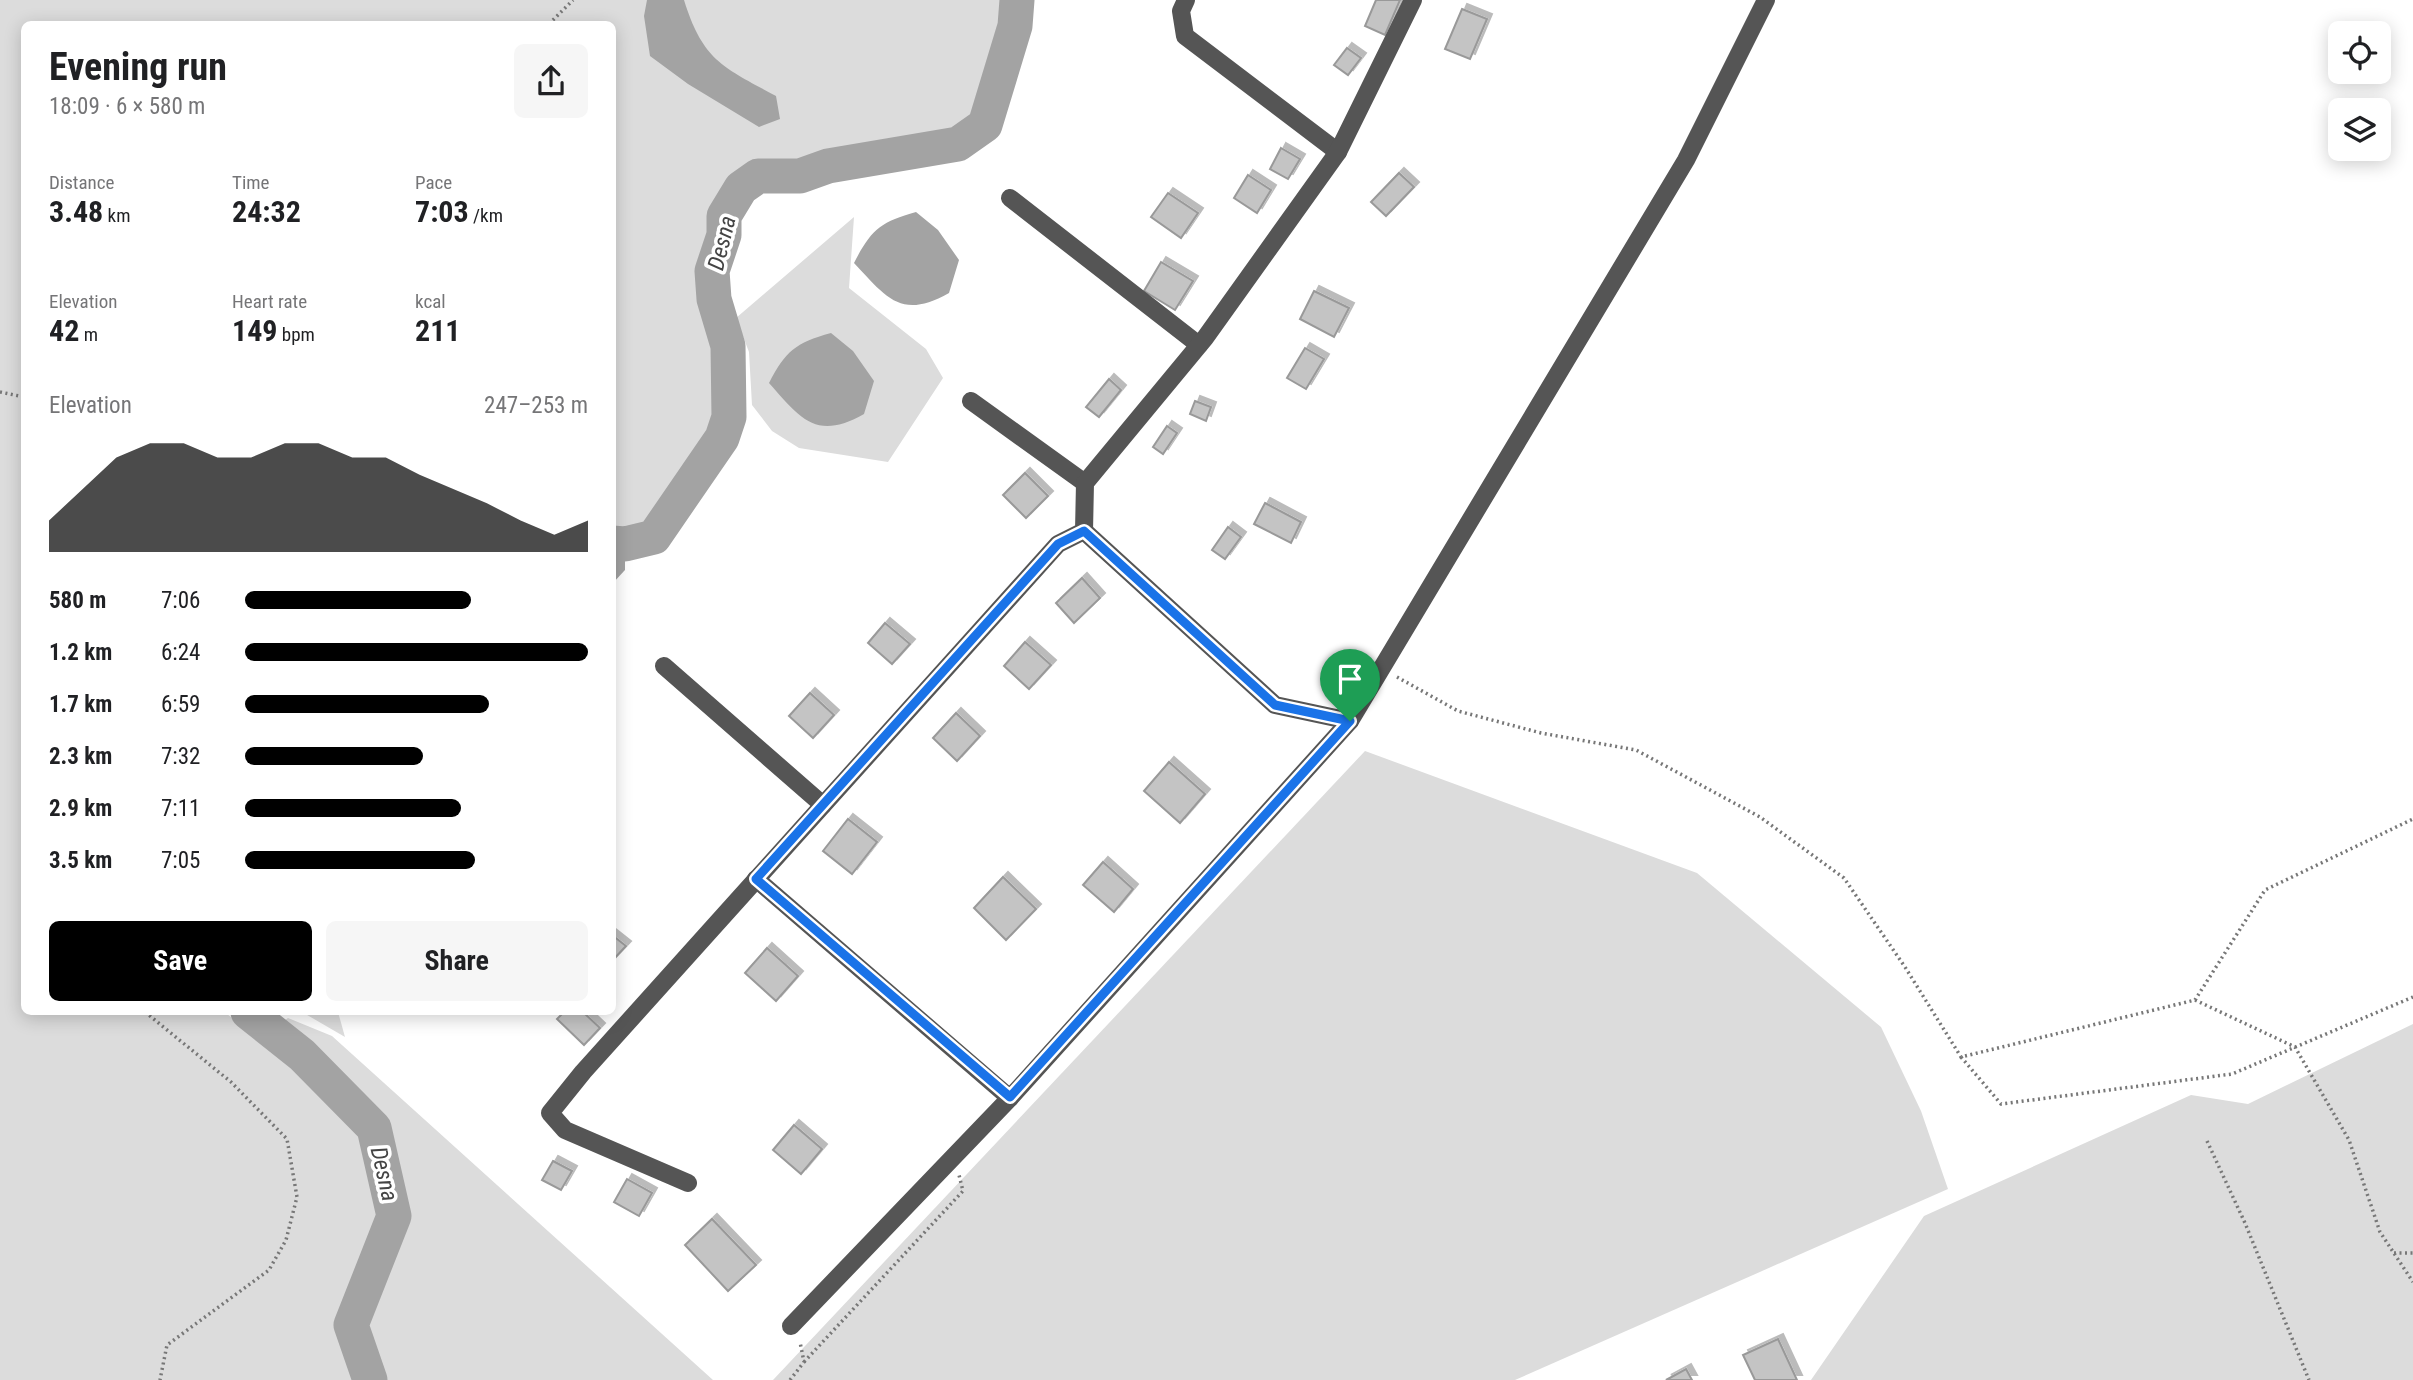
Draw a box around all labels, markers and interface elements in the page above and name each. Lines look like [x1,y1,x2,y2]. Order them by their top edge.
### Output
map controls [2328,21,2391,161]
button: locate [2328,21,2391,84]
button: share [514,44,588,118]
text: Evening run [49,45,227,89]
text: 18:09 · 6 × 580 m [49,93,205,120]
button: layers [2328,98,2391,161]
text: Distance [49,171,114,194]
text: Time [232,171,269,194]
text: Pace [415,171,452,194]
text: 3.48 [49,194,103,229]
text: 24:32 [232,194,301,229]
text: 7:03 [415,194,469,229]
text: km [103,204,130,227]
text: /km [469,204,503,227]
water label: Desna [702,213,742,273]
text: Elevation [49,290,117,313]
text: Heart rate [232,290,307,313]
text: kcal [415,290,446,313]
text: 42 [49,313,79,348]
text: 149 [232,313,277,348]
text: 211 [415,313,460,348]
text: m [79,323,98,346]
text: bpm [277,323,315,346]
text: Elevation [49,392,132,419]
text: 247–253 m [484,392,588,419]
text: 580 m [49,587,106,614]
text: 7:06 [161,587,200,614]
text: 1.2 km [49,639,112,666]
text: 6:24 [161,639,200,666]
pin [1320,649,1380,721]
icon: arrive [1331,660,1369,698]
text: 1.7 km [49,691,112,718]
text: 6:59 [161,691,200,718]
text: 2.3 km [49,743,112,770]
text: 7:32 [161,743,200,770]
text: 2.9 km [49,795,112,822]
text: 7:11 [161,795,200,822]
text: 3.5 km [49,847,112,874]
text: 7:05 [161,847,200,874]
button: Save [49,921,312,1001]
button: Share [326,921,588,1001]
water label: Desna [365,1144,403,1204]

